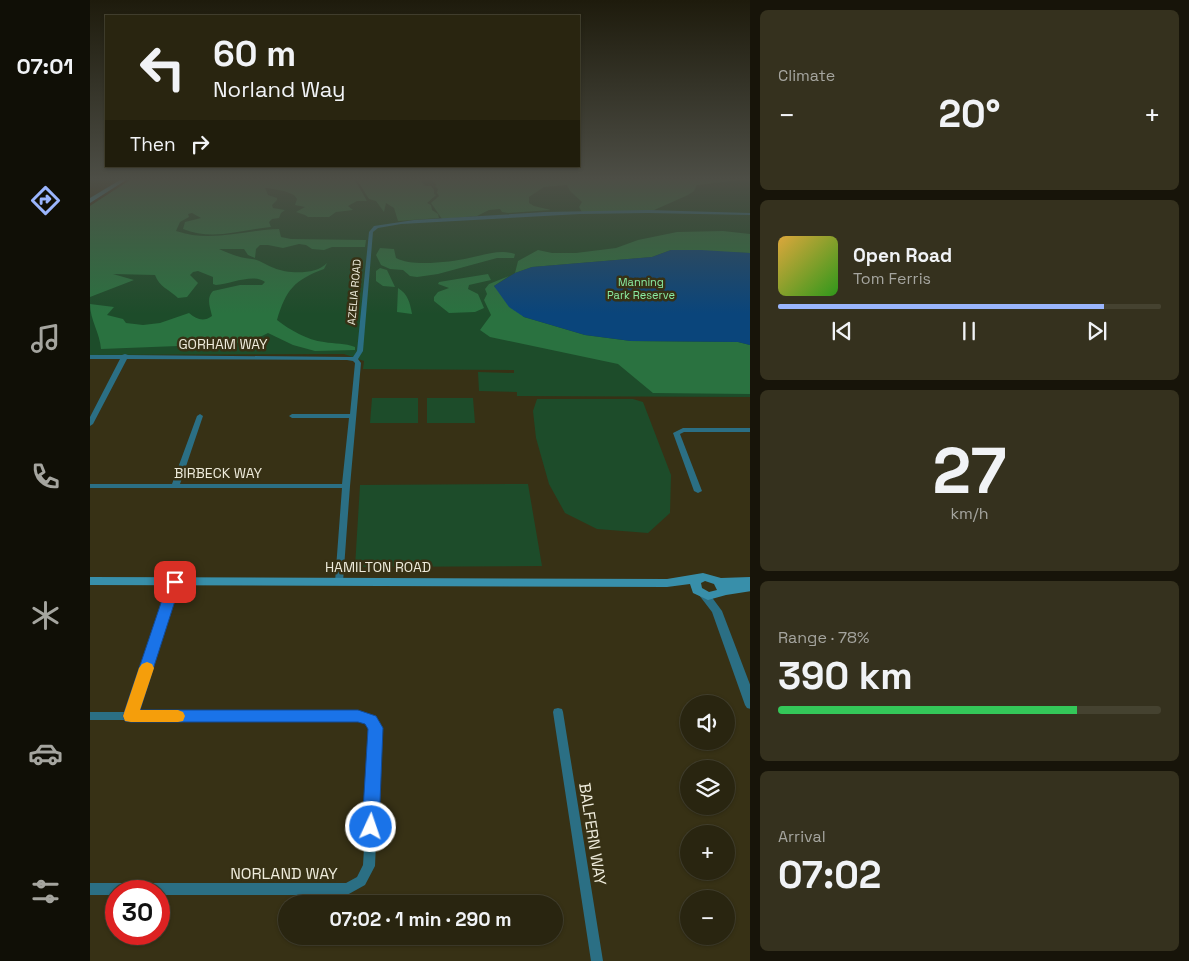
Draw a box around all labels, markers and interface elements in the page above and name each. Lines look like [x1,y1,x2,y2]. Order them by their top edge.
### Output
text: 60 m [213,32,296,76]
icon: left [130,35,195,100]
text: 07:01 [17,52,73,80]
text: Climate [778,65,835,86]
text: Norland Way [213,75,346,103]
text: 20° [938,90,1001,138]
text: − [778,97,795,133]
text: + [1144,97,1161,133]
icon: right [186,130,214,158]
text: Then [130,132,176,157]
icon: directions [28,183,63,218]
text: Open Road [853,243,952,268]
street label: AZELIA ROAD [344,258,364,326]
text: Tom Ferris [853,268,931,289]
park label: Manning Park Reserve [607,275,675,302]
icon: previous [828,317,856,345]
icon: pause [955,317,983,345]
icon: next [1083,317,1111,345]
icon: music [28,321,63,356]
street label: GORHAM WAY [178,335,268,353]
text: 27 [933,429,1006,512]
icon: phone [28,459,63,494]
street label: BIRBECK WAY [174,464,262,482]
text: km/h [950,503,989,524]
street label: HAMILTON ROAD [325,558,431,576]
pin [154,561,196,603]
icon: arrive [161,568,189,596]
icon: climate [28,598,63,633]
text: Range · 78% [778,627,869,648]
text: 390 km [778,652,913,700]
map controls [680,695,735,945]
button: sound [680,695,735,750]
icon: car [28,736,63,771]
button: layers [680,760,735,815]
street label: BALFERN WAY [574,781,611,887]
position arrow [344,800,396,852]
button: + [680,825,735,880]
text: Arrival [778,826,826,847]
text: 07:02 [778,851,881,899]
street label: NORLAND WAY [230,863,338,884]
icon: filters [28,874,63,909]
speed limit sign: 30 [105,880,170,945]
button: − [680,890,735,945]
text: 07:02 · 1 min · 290 m [329,907,512,932]

